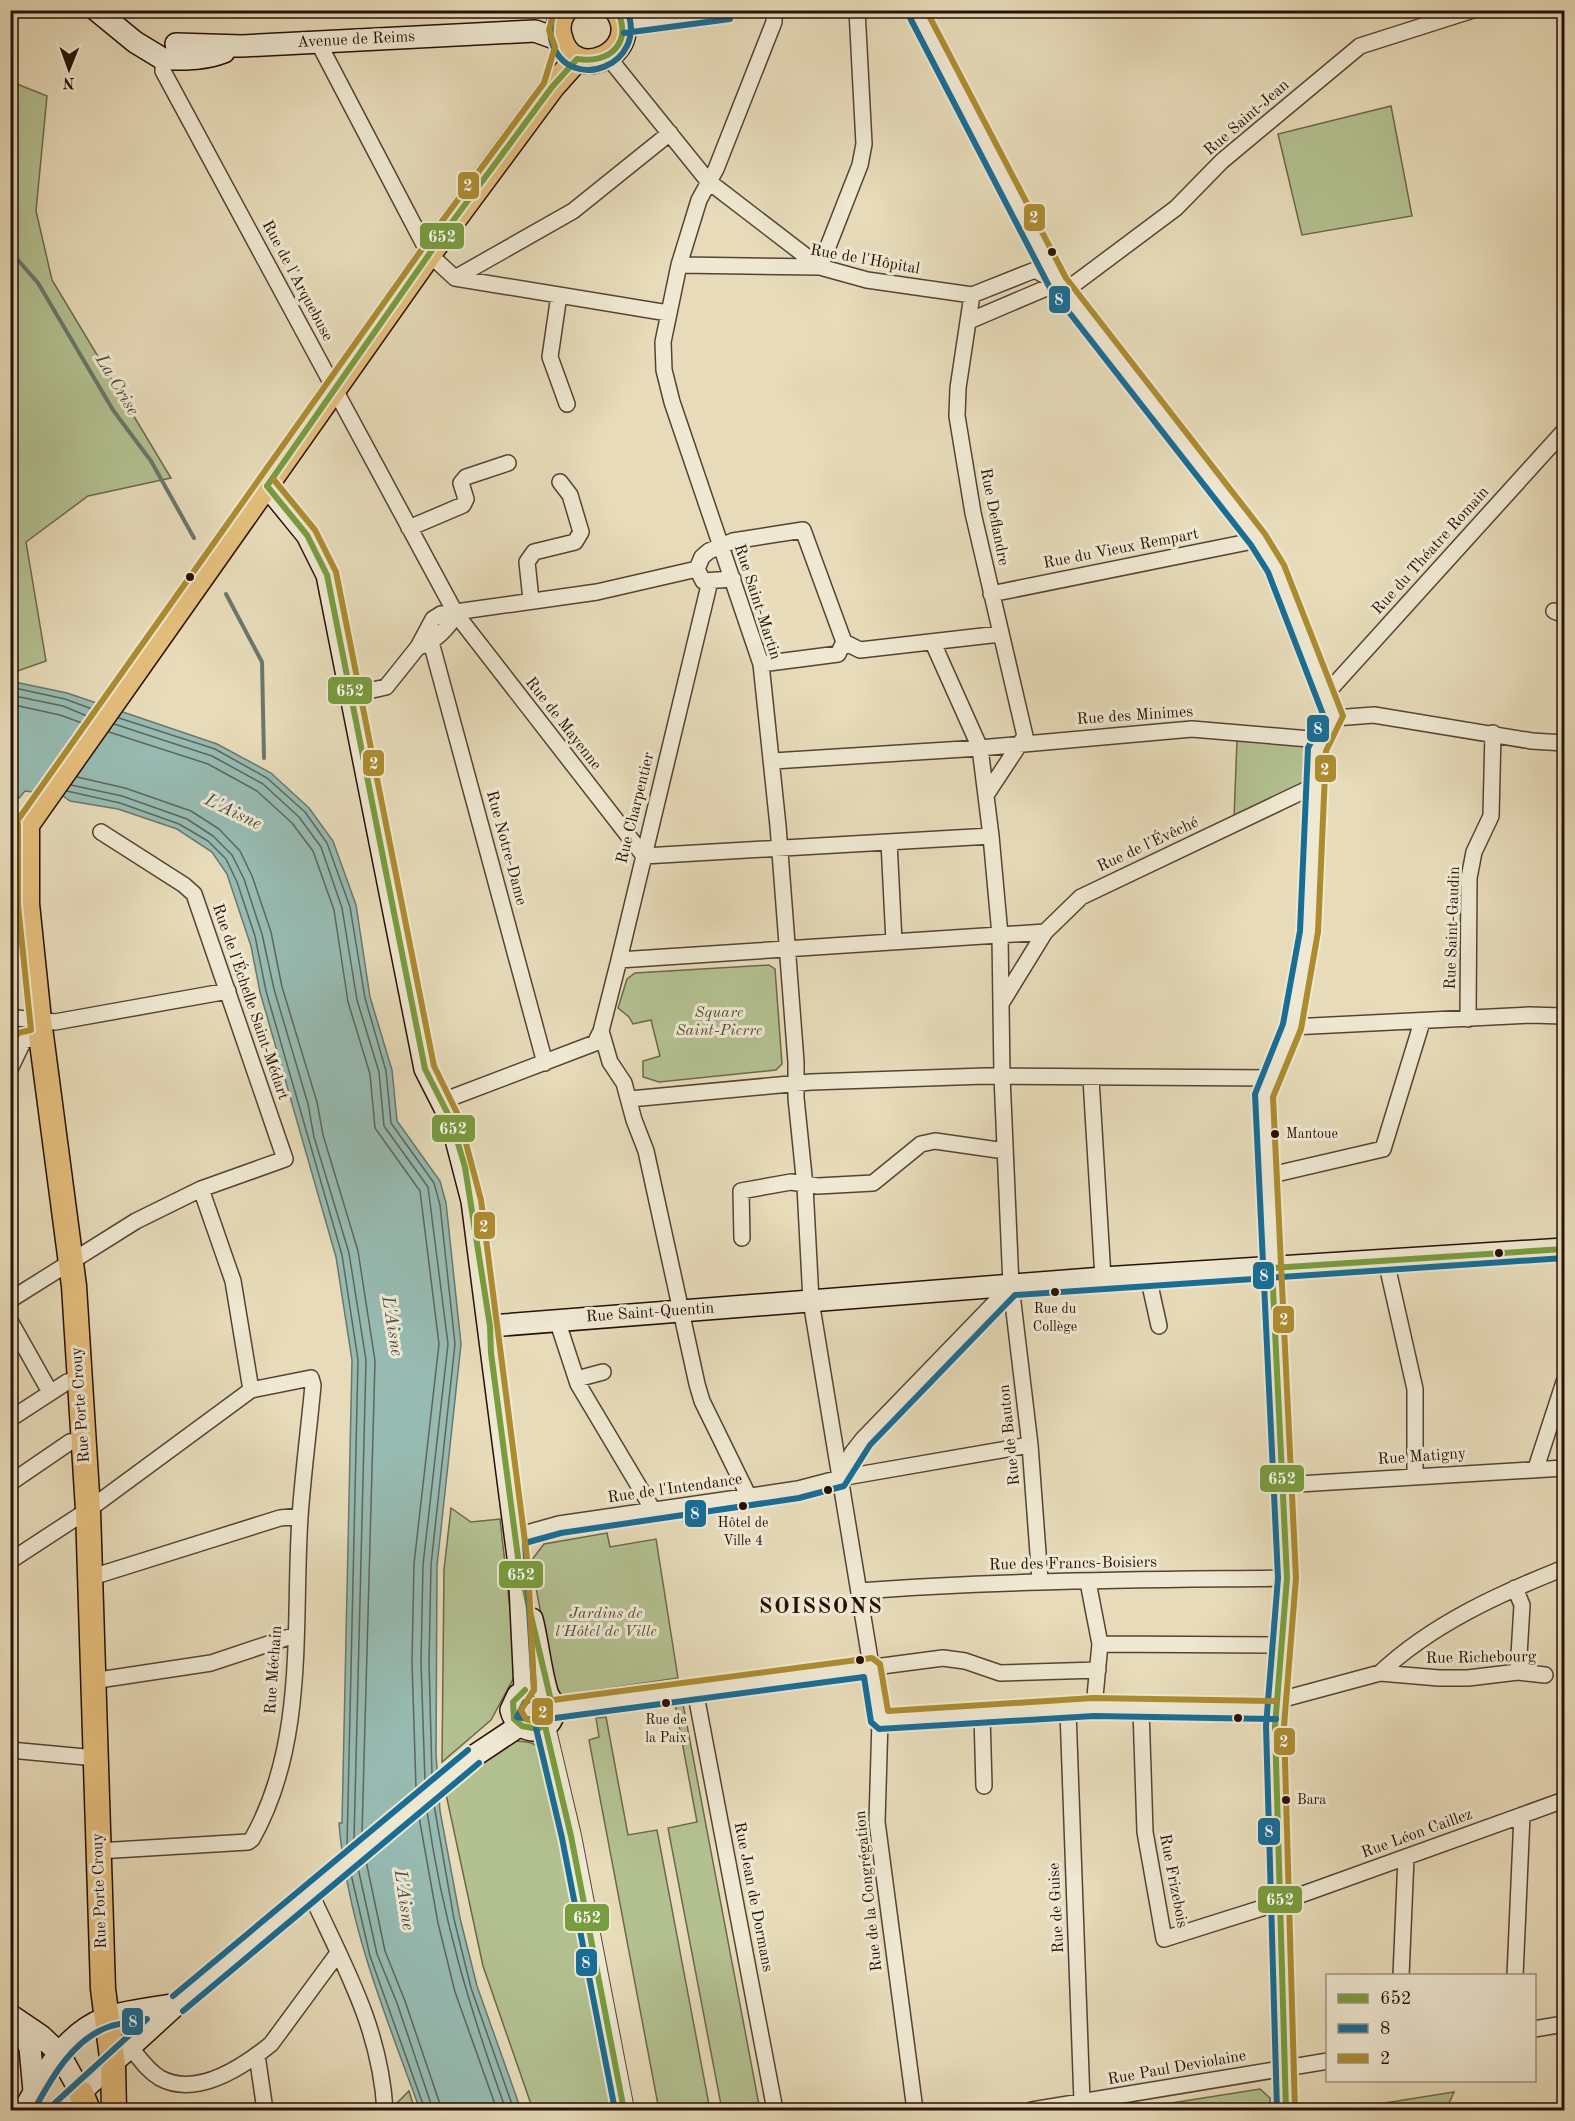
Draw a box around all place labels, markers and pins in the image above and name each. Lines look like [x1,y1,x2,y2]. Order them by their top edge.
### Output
unlabelled marker [1046,246,1058,258]
unlabelled marker [184,571,196,583]
place label: Mantoue [1286,1127,1338,1141]
marker: Mantoue [1269,1128,1281,1140]
unlabelled marker [1493,1247,1505,1259]
marker: Rue du Collège [1049,1286,1061,1298]
place label: Rue du Collège [1033,1302,1077,1334]
unlabelled marker [822,1484,834,1496]
marker: Hôtel de Ville 4 [737,1500,749,1512]
place label: Hôtel de Ville 4 [718,1516,768,1548]
unlabelled marker [854,1654,866,1666]
marker: Rue de la Paix [660,1697,672,1709]
unlabelled marker [1232,1712,1244,1724]
place label: Rue de la Paix [645,1713,687,1745]
place label: Bara [1297,1793,1326,1807]
marker: Bara [1280,1794,1292,1806]

